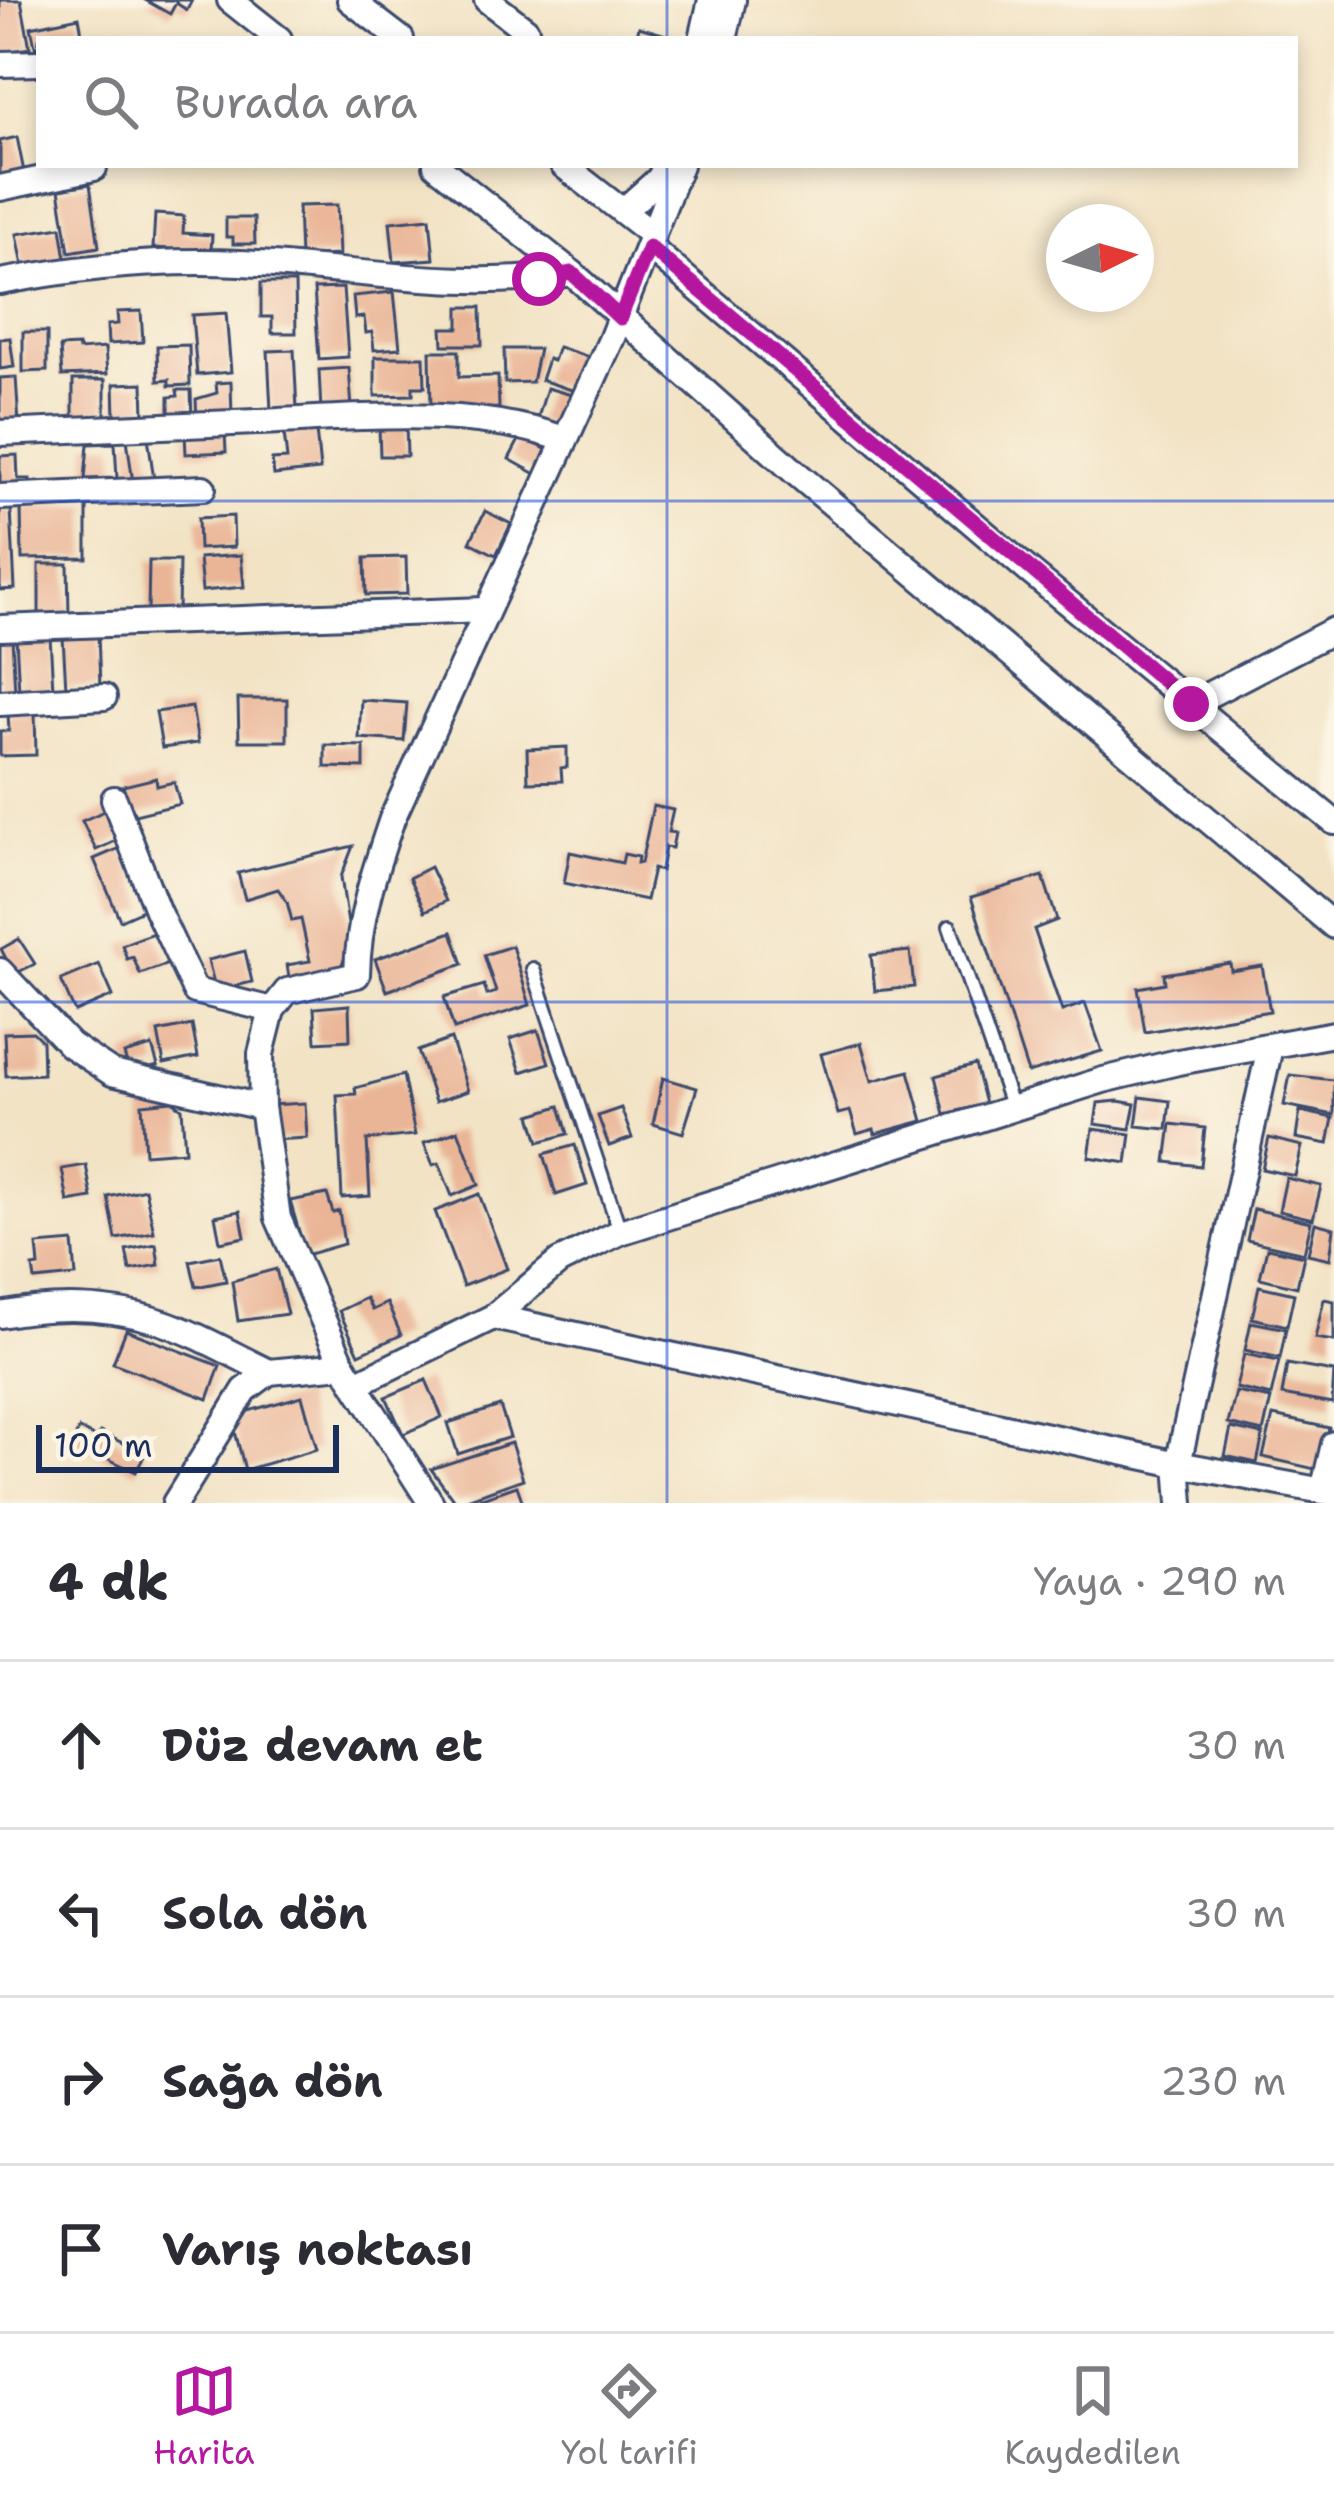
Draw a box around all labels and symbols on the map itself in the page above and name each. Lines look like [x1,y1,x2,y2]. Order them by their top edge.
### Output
north arrow [1046,204,1154,312]
route start [512,252,566,306]
route end [1164,677,1218,731]
scale bar [36,1419,339,1472]

